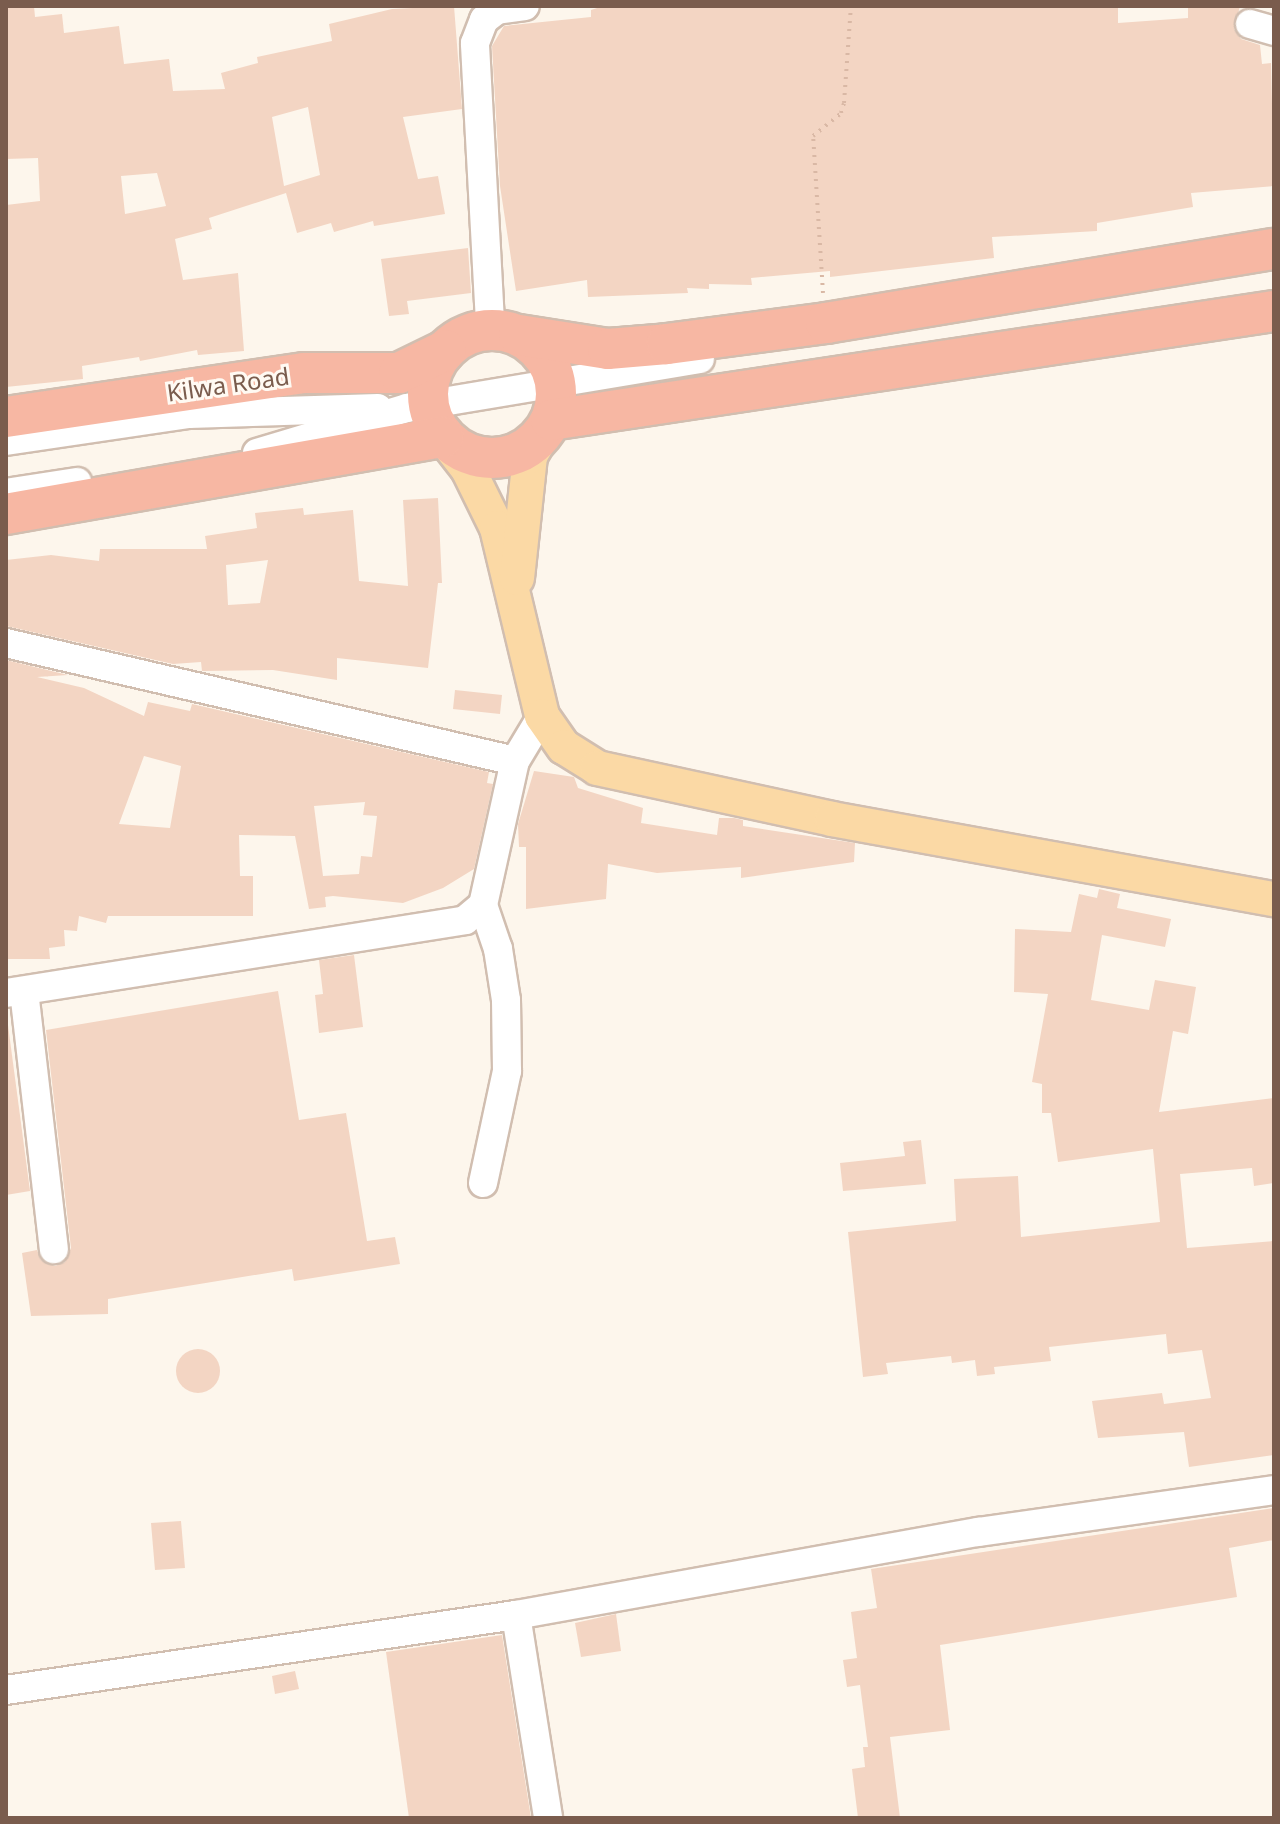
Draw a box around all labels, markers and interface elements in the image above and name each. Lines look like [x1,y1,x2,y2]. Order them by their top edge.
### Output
street label: Kilwa Road [165,361,291,407]

